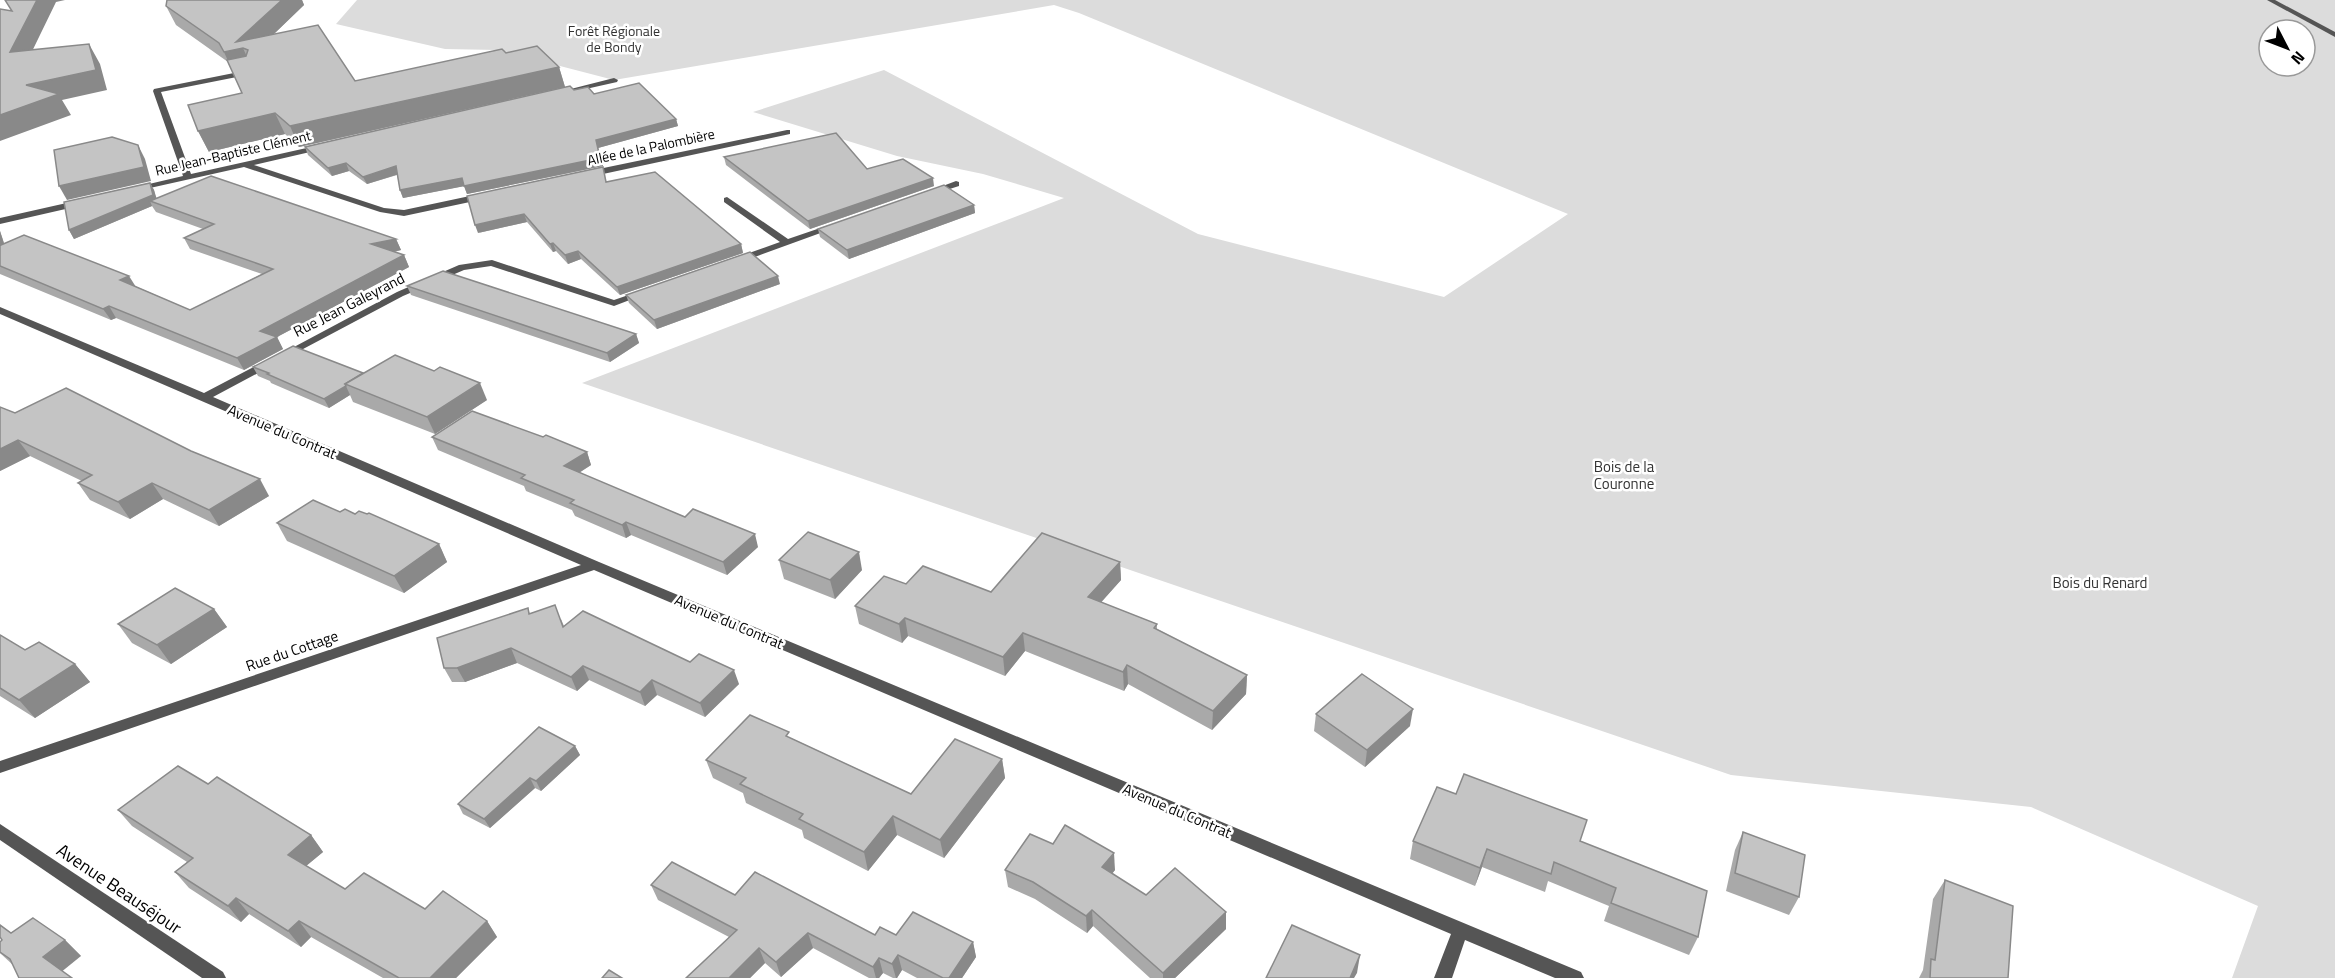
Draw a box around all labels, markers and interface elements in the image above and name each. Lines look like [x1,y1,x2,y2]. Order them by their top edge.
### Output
north arrow [2257,18,2317,78]
park label: Forêt Régionale de Bondy [568,20,660,57]
text: N [2286,46,2311,70]
street label: Allée de la Palombière [585,123,717,170]
street label: Rue Jean-Baptiste Clément [153,124,313,181]
street label: Rue Jean Galeyrand [289,267,408,343]
street label: Avenue du Contrat [224,398,341,465]
park label: Bois de la Couronne [1594,455,1655,495]
park label: Bois du Renard [2052,571,2148,594]
street label: Avenue du Contrat [671,588,788,655]
street label: Rue du Cottage [243,624,341,677]
street label: Avenue du Contrat [1119,777,1236,844]
street label: Avenue Beauséjour [51,837,187,941]

